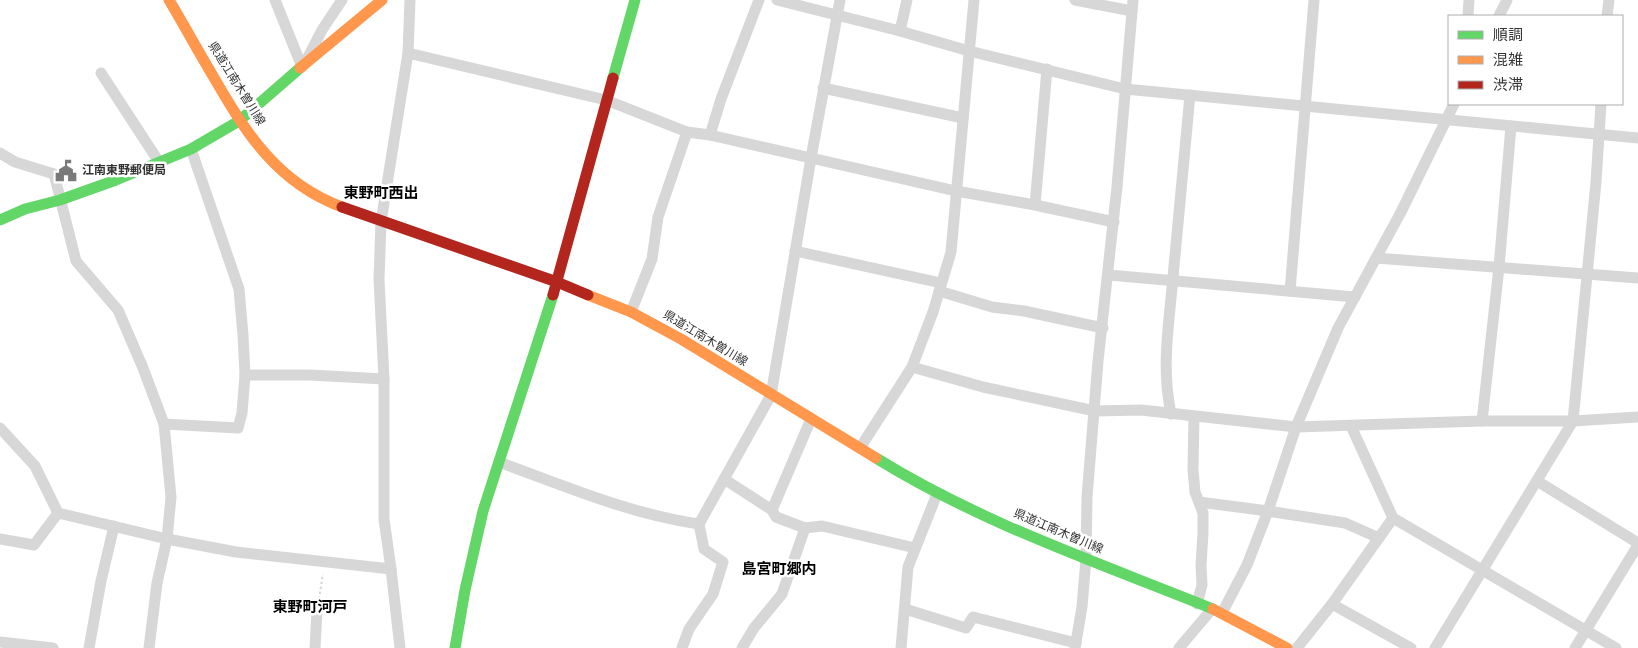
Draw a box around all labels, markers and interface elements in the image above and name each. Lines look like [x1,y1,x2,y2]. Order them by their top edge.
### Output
legend [1448,15,1623,105]
text: 順調 [1493,27,1523,46]
street label: 県道江南木曽川線 [204,39,268,129]
text: 混雑 [1493,52,1523,71]
text: 渋滞 [1493,77,1523,96]
public building icon: 江南東野郵便局 [53,158,79,184]
place label: 江南東野郵便局 [82,163,166,179]
district label: 東野町西出 [343,185,419,204]
street label: 県道江南木曽川線 [660,307,750,371]
street label: 県道江南木曽川線 [1011,506,1105,558]
district label: 島宮町郷内 [741,560,817,580]
district label: 東野町河戸 [272,599,348,618]

